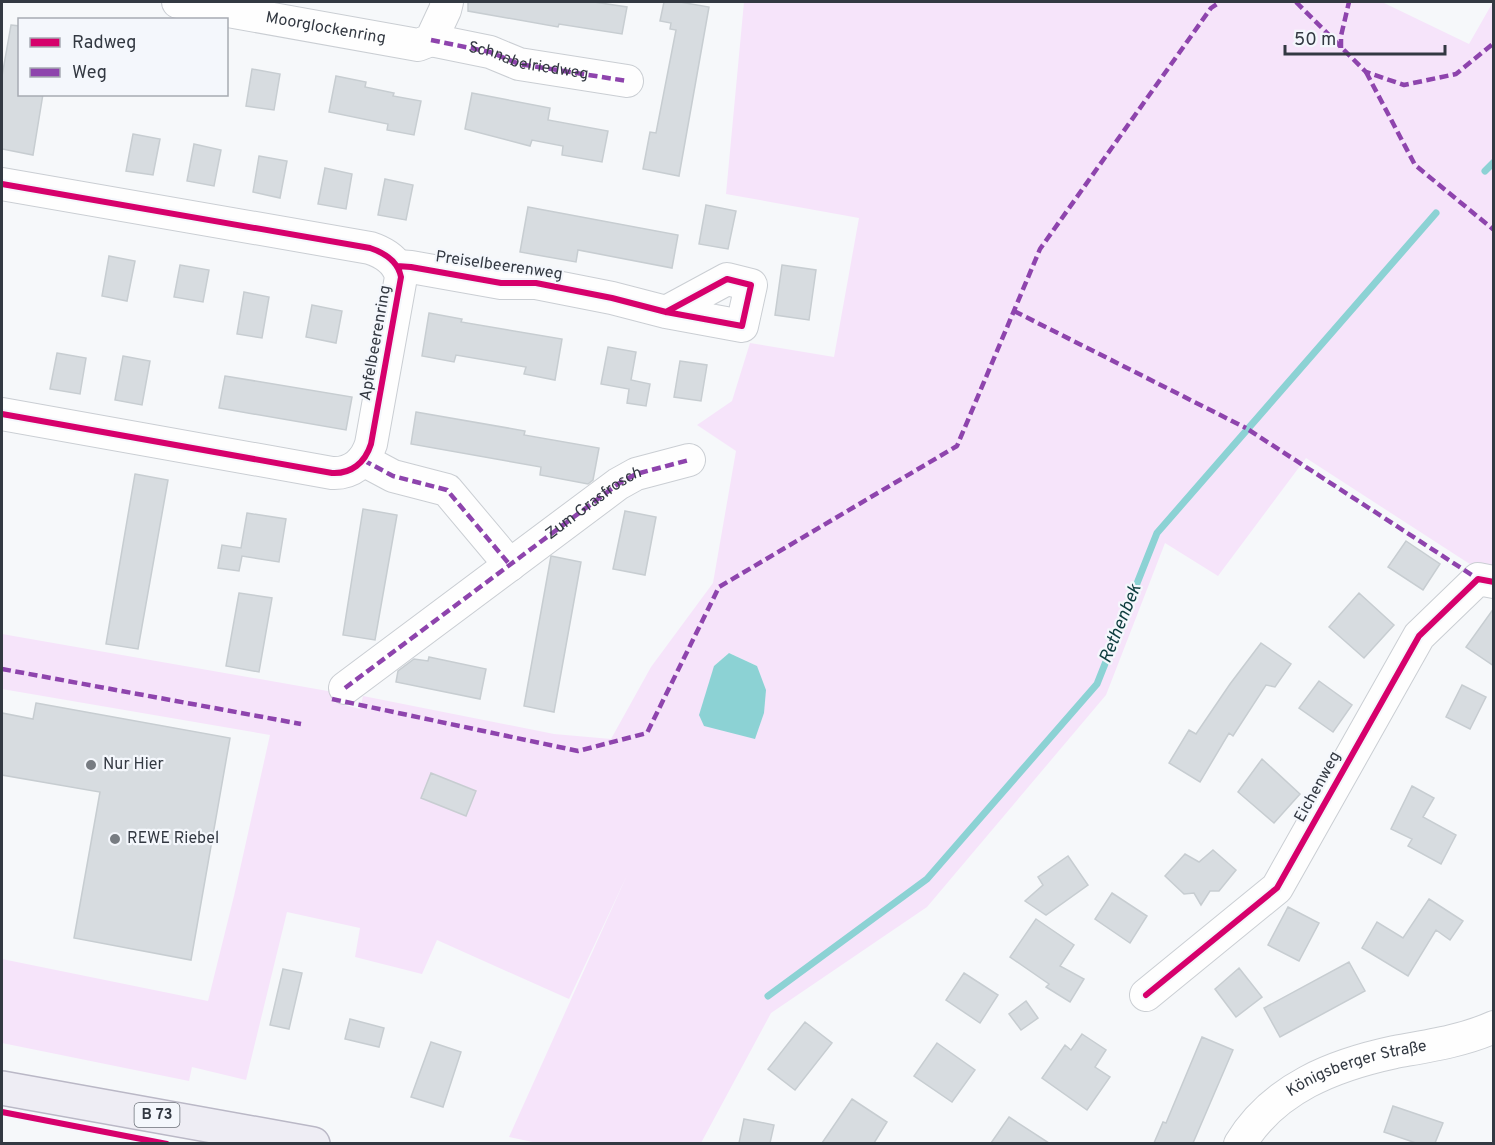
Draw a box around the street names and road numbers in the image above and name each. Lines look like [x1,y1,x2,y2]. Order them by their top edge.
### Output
street label: Moorglockenring [264,8,387,49]
street label: Schnabelriedweg [467,38,590,85]
street label: Preiselbeerenweg [434,247,564,285]
street label: Apfelbeerenring [356,284,396,402]
street label: Zum Grasfrosch [542,463,644,545]
street label: Eichenweg [1290,748,1346,826]
street label: Königsberger Straße [1283,1037,1428,1102]
road number: B 73 [134,1103,180,1127]

